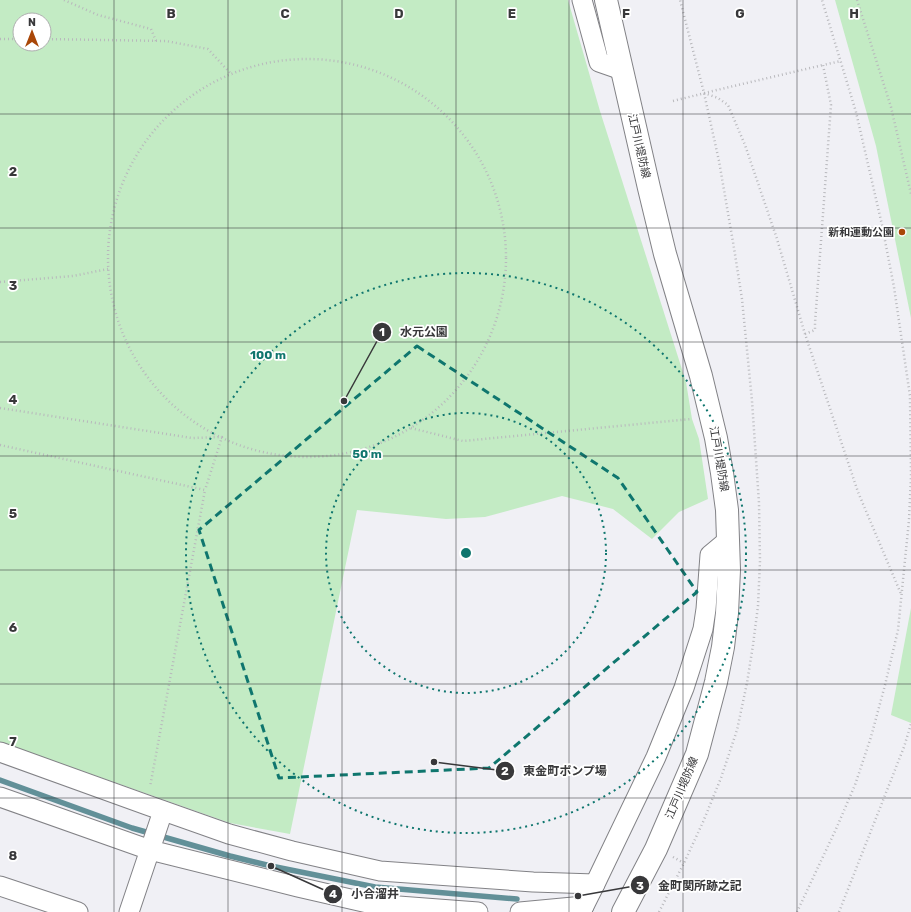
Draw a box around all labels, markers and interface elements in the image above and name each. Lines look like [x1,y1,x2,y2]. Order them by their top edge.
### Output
text: B [166,6,176,21]
text: C [280,6,290,21]
text: D [394,6,404,21]
text: E [508,6,516,21]
text: F [622,6,630,21]
text: G [735,6,745,21]
text: H [849,6,859,21]
north arrow [12,12,52,52]
text: N [28,16,36,29]
street label: 江戸川堤防線 [625,112,653,180]
text: 2 [9,164,17,179]
place label: 新和運動公園 [828,226,894,239]
marker: 新和運動公園 [897,227,907,237]
text: 3 [9,278,18,293]
callout: 水元公園 [372,320,456,344]
text: 1 [379,325,385,339]
text: 水元公園 [400,325,448,339]
text: 100 m [250,348,286,362]
text: 4 [9,392,18,407]
street label: 江戸川堤防線 [707,425,731,493]
text: 50 m [352,447,382,461]
text: 5 [9,506,17,521]
centre of rings [459,546,473,560]
text: 6 [9,620,18,635]
text: 7 [9,734,17,749]
street label: 江戸川堤防線 [663,755,701,821]
callout: 東金町ポンプ場 [495,759,615,783]
text: 2 [501,764,509,778]
text: 東金町ポンプ場 [523,764,607,778]
text: 8 [9,848,18,863]
callout: 金町関所跡之記 [630,873,750,897]
text: 3 [636,879,644,893]
text: 金町関所跡之記 [658,879,742,893]
callout: 小合溜井 [323,882,407,906]
text: 4 [329,887,337,901]
text: 小合溜井 [351,887,399,901]

